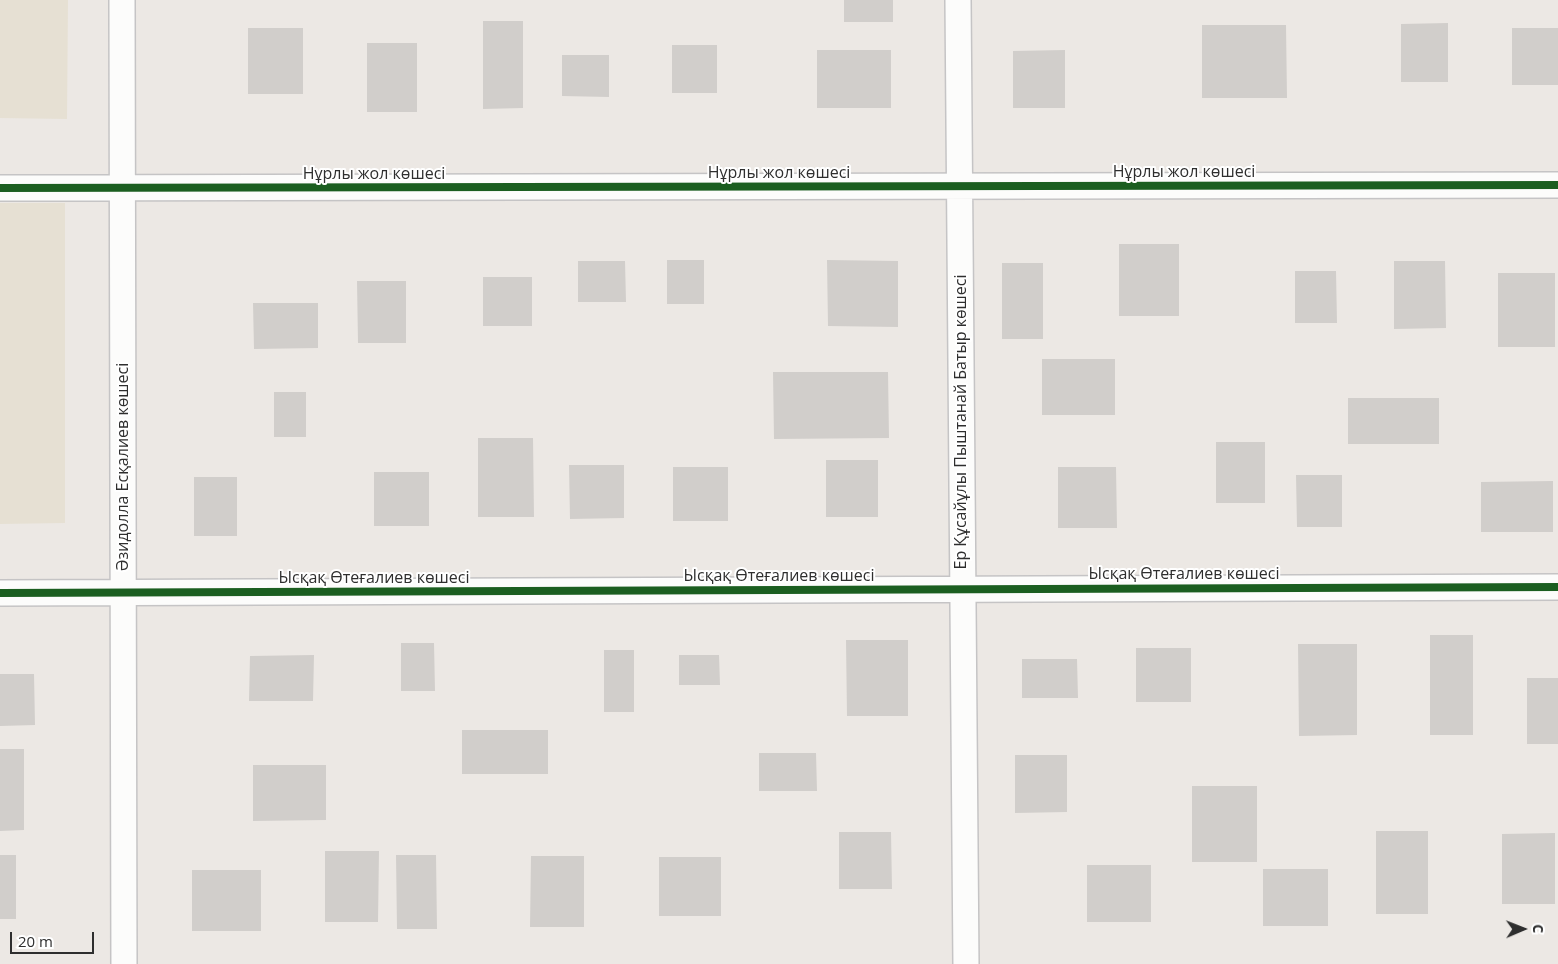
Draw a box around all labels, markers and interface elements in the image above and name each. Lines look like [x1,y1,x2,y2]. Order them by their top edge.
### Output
street label: Нұрлы жол көшесі [1113,162,1255,182]
street label: Нұрлы жол көшесі [708,163,850,183]
street label: Нұрлы жол көшесі [303,164,445,184]
street label: Ер Құсайұлы Пыштанай Батыр көшесі [951,275,971,569]
street label: Әзидолла Есқалиев көшесі [113,363,133,571]
street label: Ысқақ Өтеғалиев көшесі [1089,564,1279,584]
street label: Ысқақ Өтеғалиев көшесі [684,566,874,586]
street label: Ысқақ Өтеғалиев көшесі [279,568,469,588]
north arrow [1498,904,1548,954]
scale bar [12,922,96,954]
text: С [1529,924,1548,933]
text: 20 m [18,931,53,951]

